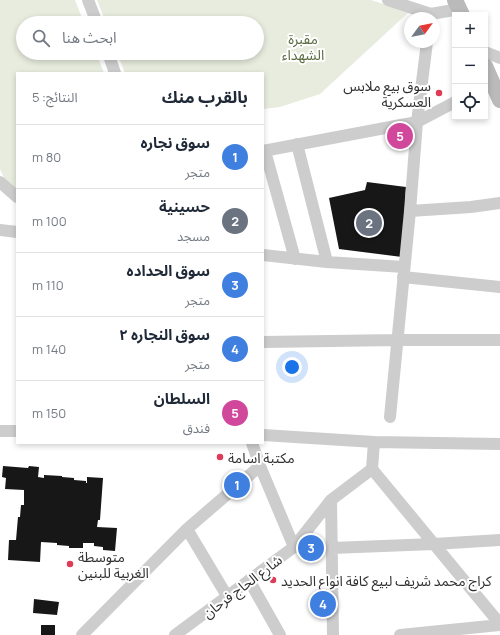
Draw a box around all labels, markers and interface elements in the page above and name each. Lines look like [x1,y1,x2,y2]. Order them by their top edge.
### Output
north arrow [404,12,440,48]
map controls [452,12,488,120]
button: + [452,12,488,48]
search box [16,16,264,60]
icon: search [30,27,52,49]
text: ابحث هنا [62,27,117,48]
park label: مقبرة الشهداء [282,29,324,64]
button: − [452,48,488,84]
place label: سوق بيع ملابس العسكرية [343,76,431,111]
button: locate [452,84,488,120]
text: بالقرب منك [162,85,248,108]
text: النتائج: 5 [32,88,78,106]
marker: سوق بيع ملابس العسكرية [434,88,444,98]
pin: 5 [387,121,413,151]
text: سوق نجاره [140,132,210,153]
text: 80 m [32,148,61,166]
text: 1 [232,148,238,166]
text: متجر [185,163,210,181]
text: حسينية [159,196,210,217]
pin: 2 [356,208,382,238]
text: 100 m [32,212,67,230]
text: 2 [231,212,239,230]
text: مسجد [177,227,210,245]
text: سوق الحداده [127,260,210,281]
text: 110 m [32,276,64,294]
text: 3 [231,276,239,294]
text: متجر [185,291,210,309]
text: سوق النجاره ٢ [119,324,210,345]
text: 140 m [32,340,66,358]
text: 4 [231,340,239,358]
text: متجر [185,355,210,373]
your location [282,357,302,377]
text: السلطان [154,388,210,409]
text: 150 m [32,404,66,422]
text: 5 [231,404,239,422]
text: فندق [183,419,210,437]
place label: مكتبة اسامة [228,448,295,467]
marker: مكتبة اسامة [215,452,225,462]
pin: 1 [224,470,250,500]
pin: 3 [298,533,324,563]
place label: متوسطة الغربية للبنين [78,547,149,582]
street label: شارع الحاج فرحان [198,550,287,624]
marker: متوسطة الغربية للبنين [65,559,75,569]
place label: كراج محمد شريف لبيع كافة انواع الحديد [281,571,492,592]
marker: كراج محمد شريف لبيع كافة انواع الحديد [268,575,278,585]
pin: 4 [310,589,336,619]

